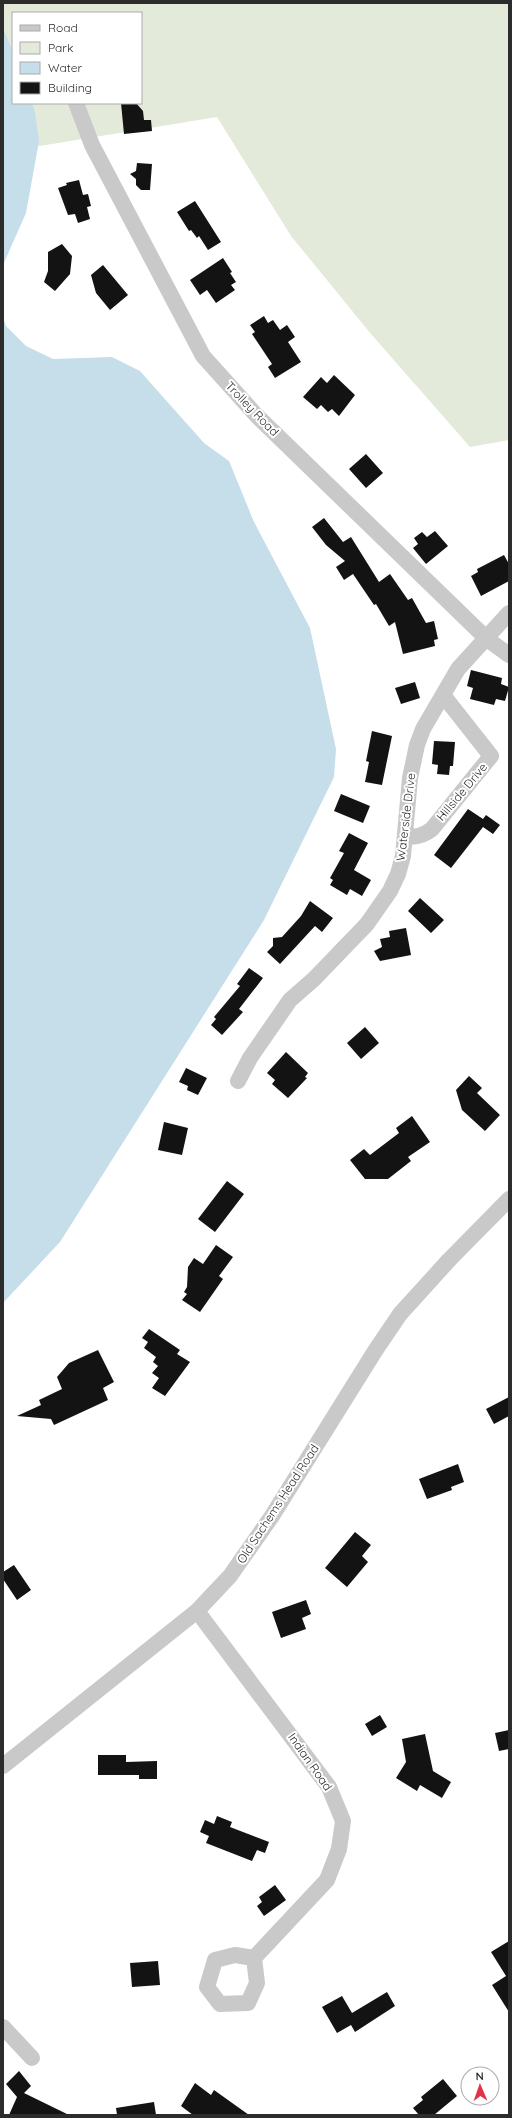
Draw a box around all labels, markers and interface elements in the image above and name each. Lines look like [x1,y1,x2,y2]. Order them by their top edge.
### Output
legend [12,12,142,104]
text: Road [48,20,78,35]
text: Park [48,40,73,55]
text: Water [48,60,83,75]
text: Building [48,80,92,95]
street label: Trolley Road [223,378,282,439]
street label: Hillside Drive [433,759,490,824]
street label: Waterside Drive [393,772,418,862]
street label: Old Sachems Head Road [233,1441,322,1566]
street label: Indian Road [285,1730,336,1793]
north arrow [460,2066,500,2106]
text: N [475,2069,484,2083]

